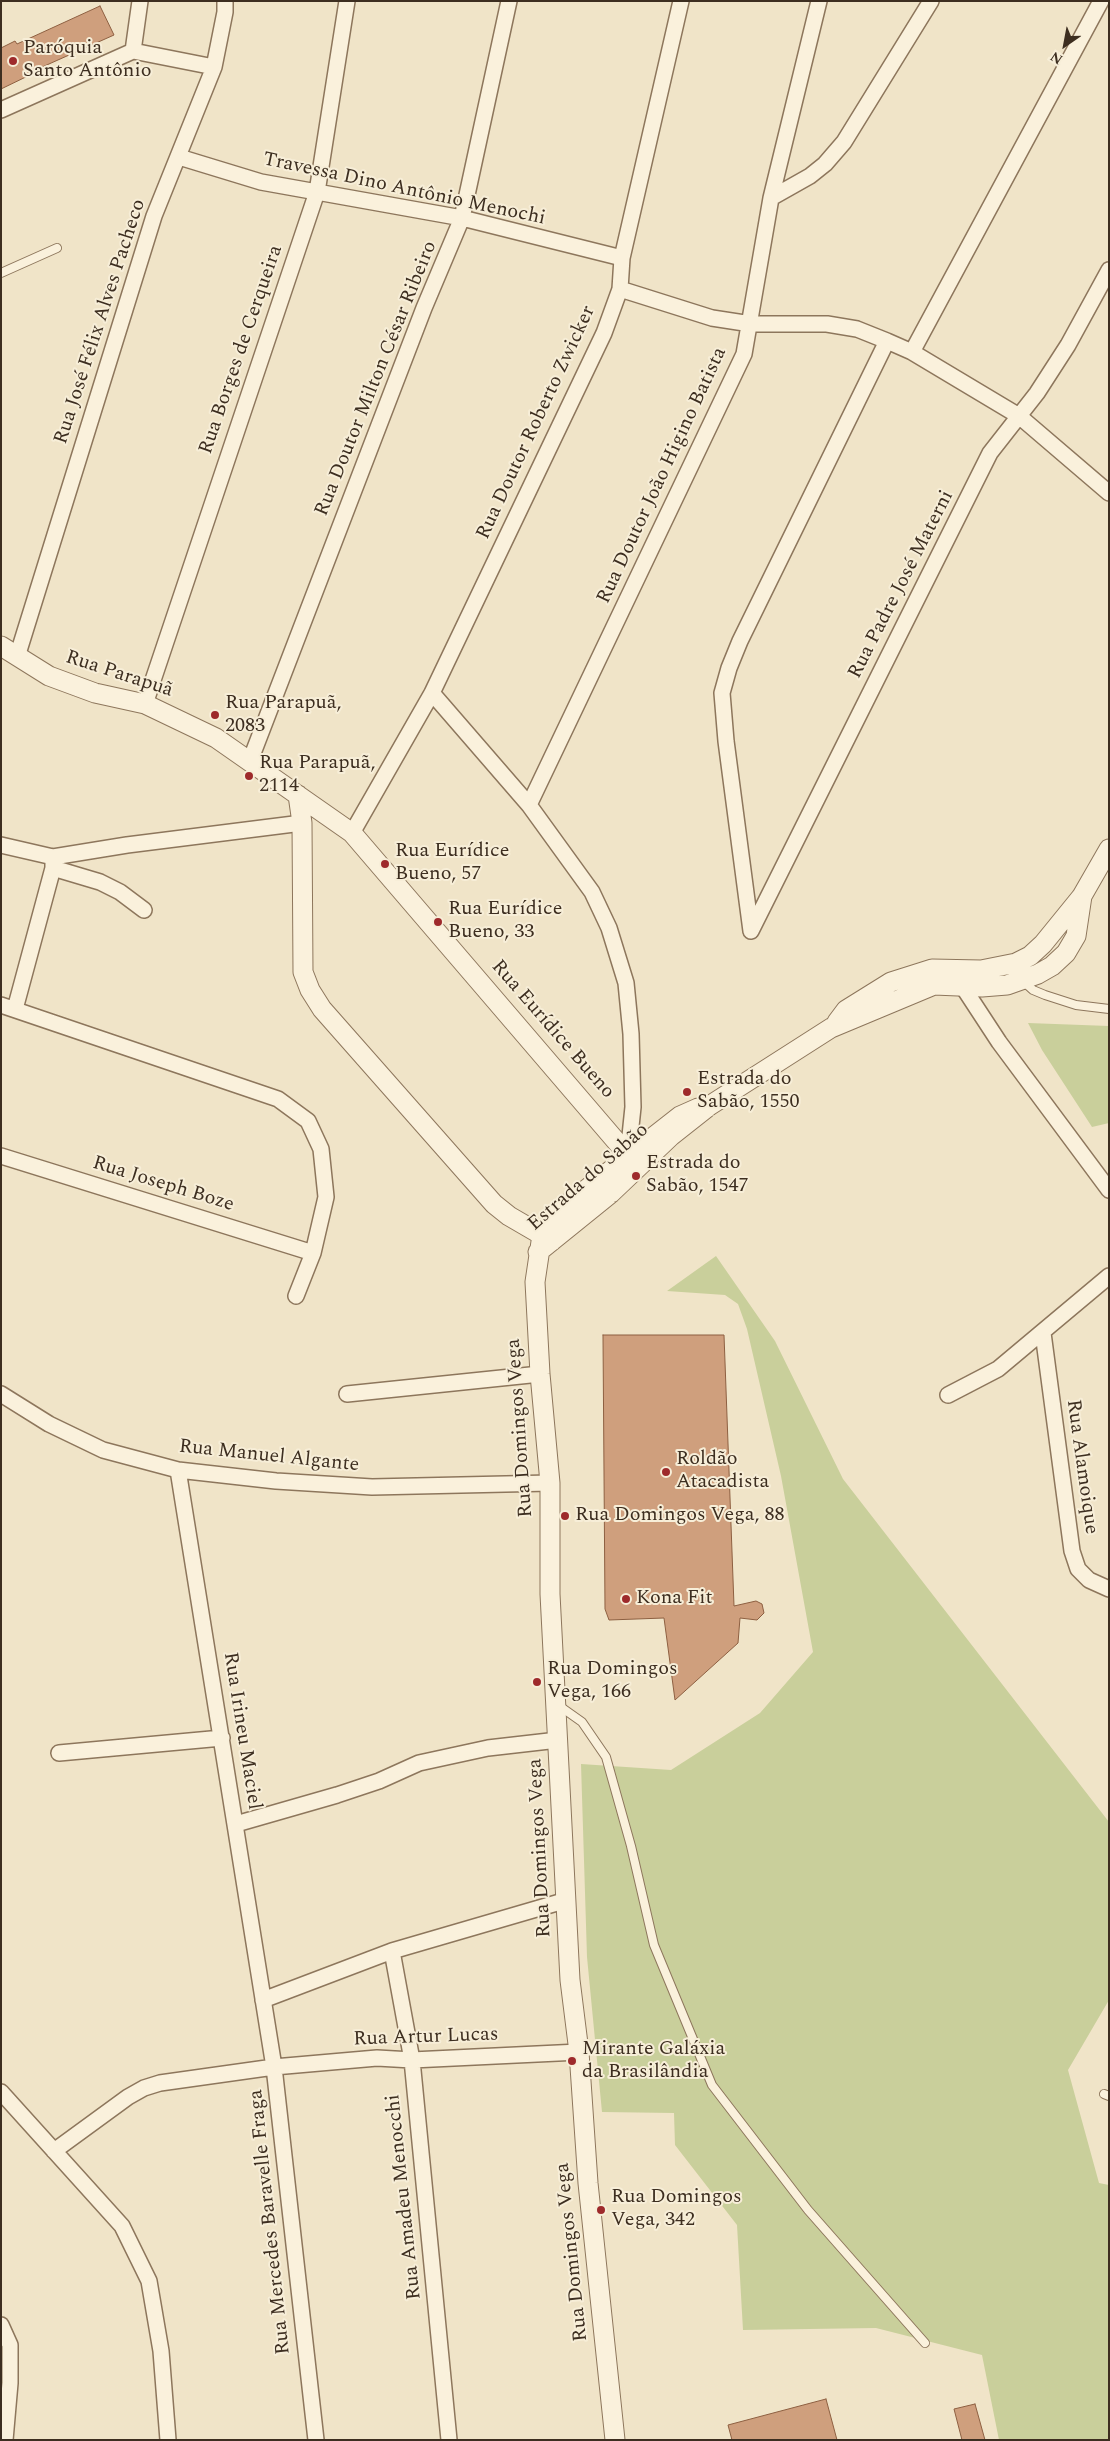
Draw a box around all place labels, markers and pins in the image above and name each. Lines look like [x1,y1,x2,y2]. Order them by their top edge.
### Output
place label: Paróquia Santo Antônio [23,37,151,84]
marker: Paróquia Santo Antônio [7,55,19,67]
place label: Rua Parapuã, 2083 [225,692,342,739]
marker: Rua Parapuã, 2083 [209,709,221,721]
place label: Rua Parapuã, 2114 [259,752,376,799]
marker: Rua Parapuã, 2114 [243,770,255,782]
place label: Rua Eurídice Bueno, 57 [395,840,509,887]
marker: Rua Eurídice Bueno, 57 [379,858,391,870]
place label: Rua Eurídice Bueno, 33 [448,898,562,945]
marker: Rua Eurídice Bueno, 33 [432,916,444,928]
place label: Estrada do Sabão, 1550 [697,1068,799,1115]
marker: Estrada do Sabão, 1550 [681,1086,693,1098]
place label: Estrada do Sabão, 1547 [646,1152,748,1199]
marker: Estrada do Sabão, 1547 [630,1170,642,1182]
place label: Roldão Atacadista [676,1448,769,1495]
marker: Roldão Atacadista [660,1466,672,1478]
place label: Rua Domingos Vega, 88 [575,1504,785,1528]
marker: Rua Domingos Vega, 88 [559,1510,571,1522]
place label: Kona Fit [636,1587,713,1611]
marker: Kona Fit [620,1593,632,1605]
place label: Rua Domingos Vega, 166 [547,1658,678,1705]
marker: Rua Domingos Vega, 166 [531,1676,543,1688]
place label: Mirante Galáxia da Brasilândia [582,2038,725,2085]
marker: Mirante Galáxia da Brasilândia [566,2055,578,2067]
place label: Rua Domingos Vega, 342 [611,2186,742,2233]
marker: Rua Domingos Vega, 342 [595,2204,607,2216]

